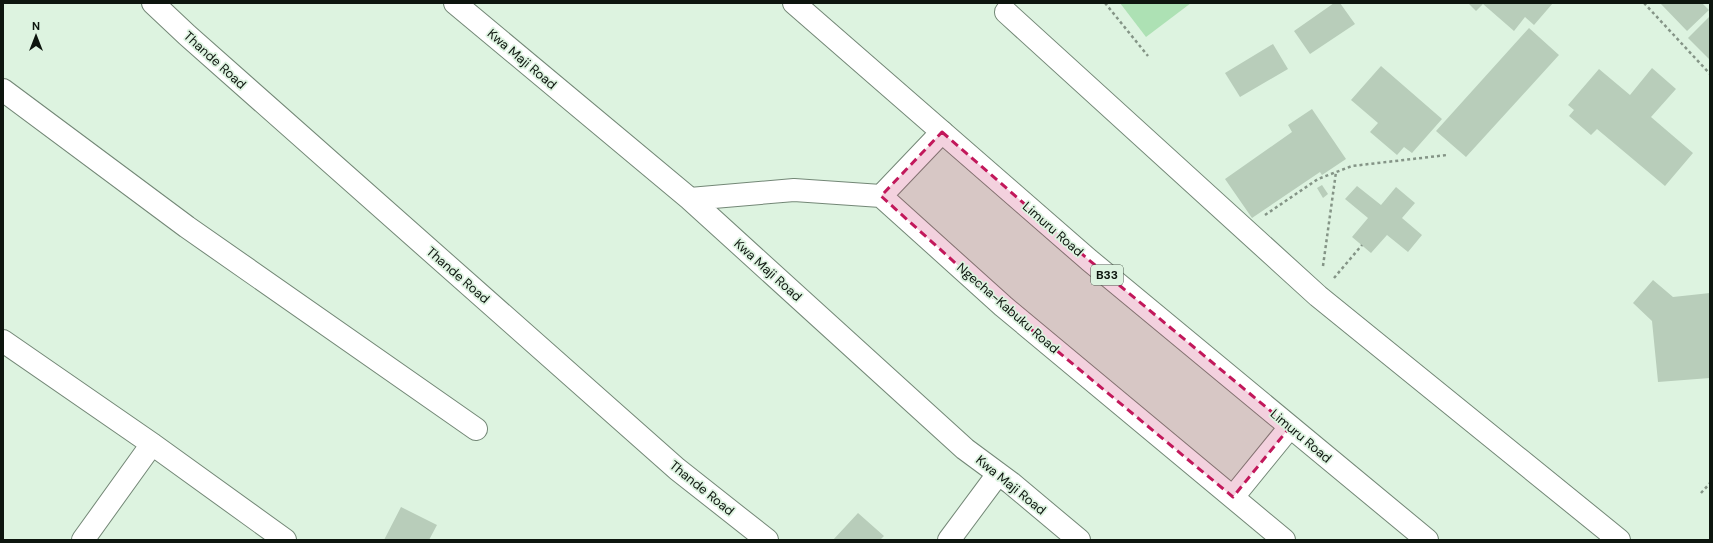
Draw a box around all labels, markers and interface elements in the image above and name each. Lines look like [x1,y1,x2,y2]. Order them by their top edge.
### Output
north arrow [16,16,56,56]
text: N [32,19,40,33]
street label: Kwa Maji Road [484,25,560,93]
street label: Thande Road [180,27,250,93]
street label: Limuru Road [1019,198,1087,260]
street label: Kwa Maji Road [731,235,805,305]
street label: Thande Road [423,243,493,307]
street label: Ngecha-Kabuku Road [953,259,1063,357]
road number: B33 [1091,265,1123,285]
street label: Limuru Road [1267,405,1335,467]
street label: Kwa Maji Road [972,452,1050,518]
street label: Thande Road [666,457,738,519]

